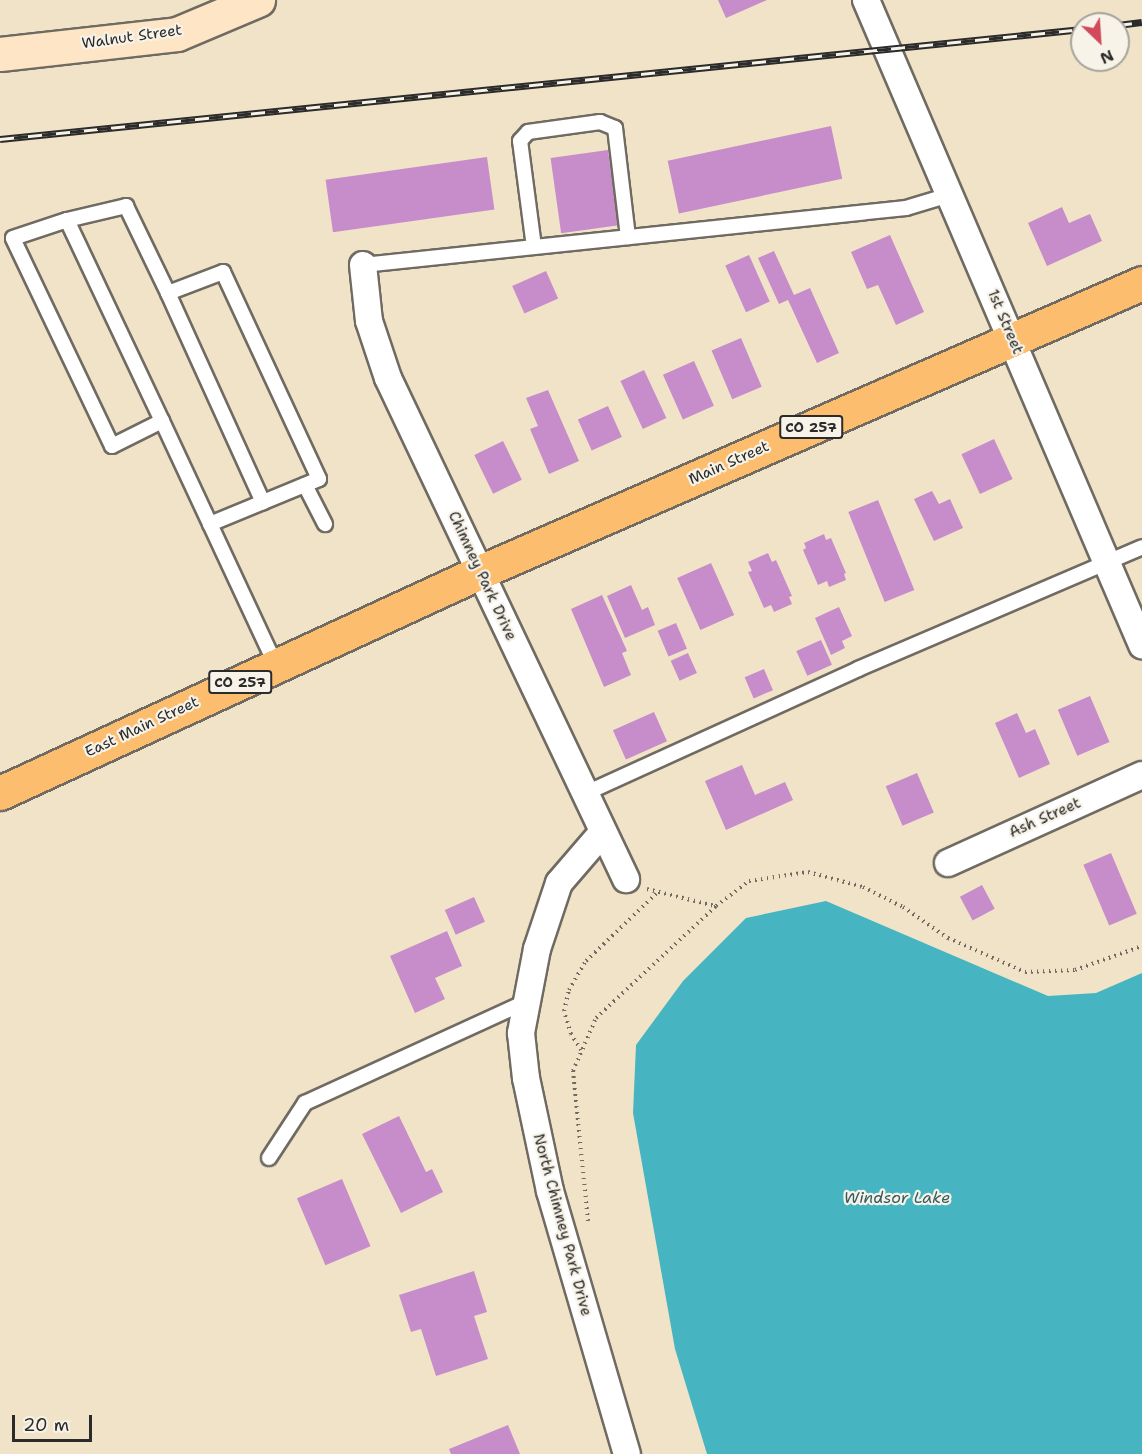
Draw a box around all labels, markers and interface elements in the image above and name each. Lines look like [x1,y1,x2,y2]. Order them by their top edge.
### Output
north arrow [1070,12,1130,72]
street label: Walnut Street [81,21,183,53]
text: N [1097,45,1117,69]
street label: 1st Street [983,287,1027,357]
road number: CO 257 [778,416,844,438]
street label: Main Street [686,437,772,489]
street label: Chimney Park Drive [444,509,520,643]
road number: CO 257 [207,671,273,693]
street label: East Main Street [82,693,202,761]
street label: Ash Street [1006,794,1084,842]
street label: North Chimney Park Drive [529,1132,595,1318]
water label: Windsor Lake [844,1188,950,1208]
scale bar [15,1403,94,1441]
text: 20 m [23,1413,69,1437]

